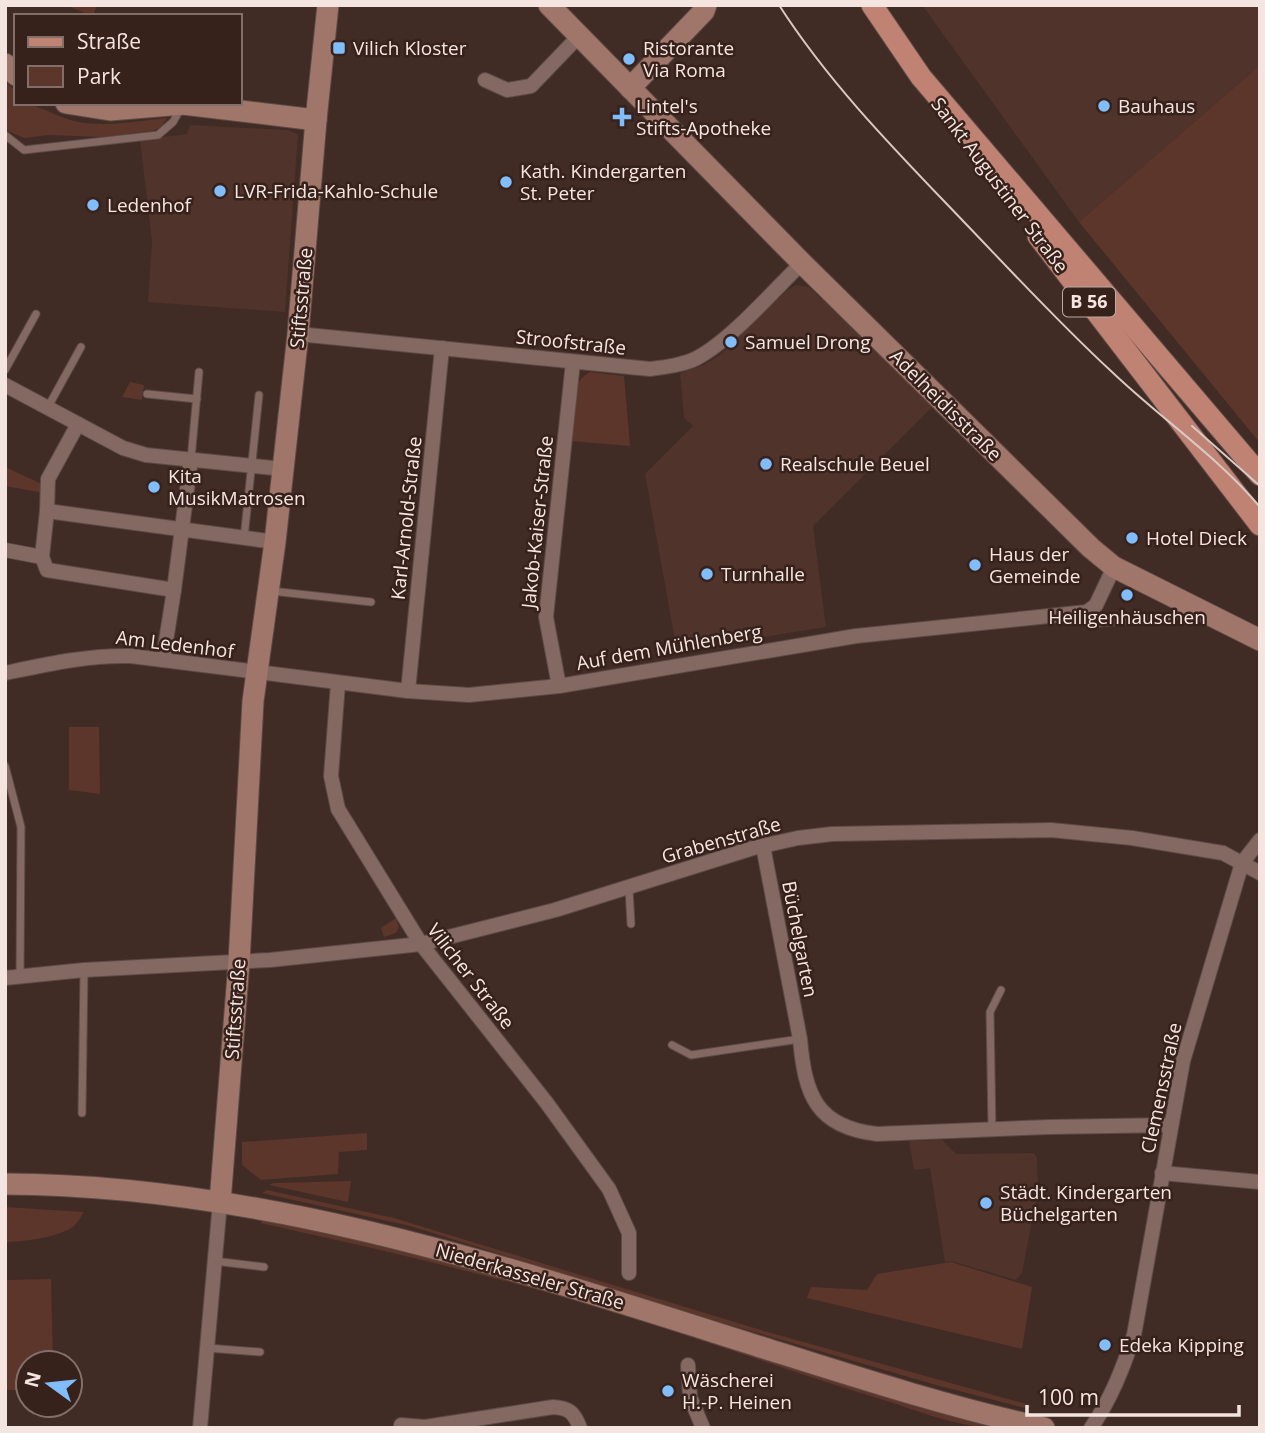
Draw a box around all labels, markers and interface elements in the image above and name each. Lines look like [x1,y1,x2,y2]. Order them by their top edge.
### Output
legend [14,14,242,105]
text: Straße [77,27,141,55]
place label: Vilich Kloster [353,35,467,61]
place label: Ristorante Via Roma [643,35,734,83]
marker: Vilich Kloster [331,40,347,56]
marker: Ristorante Via Roma [621,51,637,67]
text: Park [77,62,121,90]
street label: Sankt Augustiner Straße [925,92,1075,278]
place label: Lintel's Stifts-Apotheke [636,93,771,141]
place label: Bauhaus [1118,93,1195,119]
marker: Bauhaus [1096,98,1112,114]
marker: Lintel's Stifts-Apotheke [614,109,630,125]
place label: Kath. Kindergarten St. Peter [520,158,686,206]
marker: Kath. Kindergarten St. Peter [498,174,514,190]
place label: LVR-Frida-Kahlo-Schule [234,178,438,204]
marker: LVR-Frida-Kahlo-Schule [212,183,228,199]
place label: Ledenhof [107,192,193,218]
marker: Ledenhof [85,197,101,213]
street label: Stiftsstraße [284,247,318,349]
road number: B 56 [1063,288,1115,316]
street label: Stroofstraße [515,323,627,361]
place label: Samuel Drong [745,329,871,355]
marker: Samuel Drong [723,334,739,350]
street label: Adelheidisstraße [884,343,1008,467]
street label: Jakob-Kaiser-Straße [515,434,559,612]
street label: Karl-Arnold-Straße [384,435,428,601]
place label: Realschule Beuel [780,451,930,477]
marker: Realschule Beuel [758,456,774,472]
place label: Kita MusikMatrosen [168,463,306,511]
marker: Kita MusikMatrosen [146,479,162,495]
place label: Hotel Dieck [1146,525,1247,551]
marker: Hotel Dieck [1124,530,1140,546]
place label: Haus der Gemeinde [989,541,1080,589]
marker: Haus der Gemeinde [967,557,983,573]
place label: Turnhalle [721,561,805,587]
marker: Turnhalle [699,566,715,582]
marker: Heiligenhäuschen [1119,587,1135,603]
place label: Heiligenhäuschen [1048,604,1206,630]
street label: Auf dem Mühlenberg [574,618,764,676]
street label: Am Ledenhof [115,624,237,664]
street label: Grabenstraße [658,811,784,869]
street label: Büchelgarten [776,879,824,999]
street label: Vilicher Straße [421,918,521,1034]
street label: Stiftsstraße [219,958,251,1060]
street label: Clemensstraße [1134,1020,1188,1156]
place label: Städt. Kindergarten Büchelgarten [1000,1179,1172,1227]
marker: Städt. Kindergarten Büchelgarten [978,1195,994,1211]
street label: Niederkasseler Straße [433,1237,627,1315]
place label: Edeka Kipping [1119,1332,1244,1358]
marker: Edeka Kipping [1097,1337,1113,1353]
north arrow [14,1349,84,1419]
place label: Wäscherei H.-P. Heinen [682,1367,792,1415]
text: N [18,1369,47,1390]
scale bar [1027,1374,1239,1418]
marker: Wäscherei H.-P. Heinen [660,1383,676,1399]
text: 100 m [1038,1383,1099,1411]

